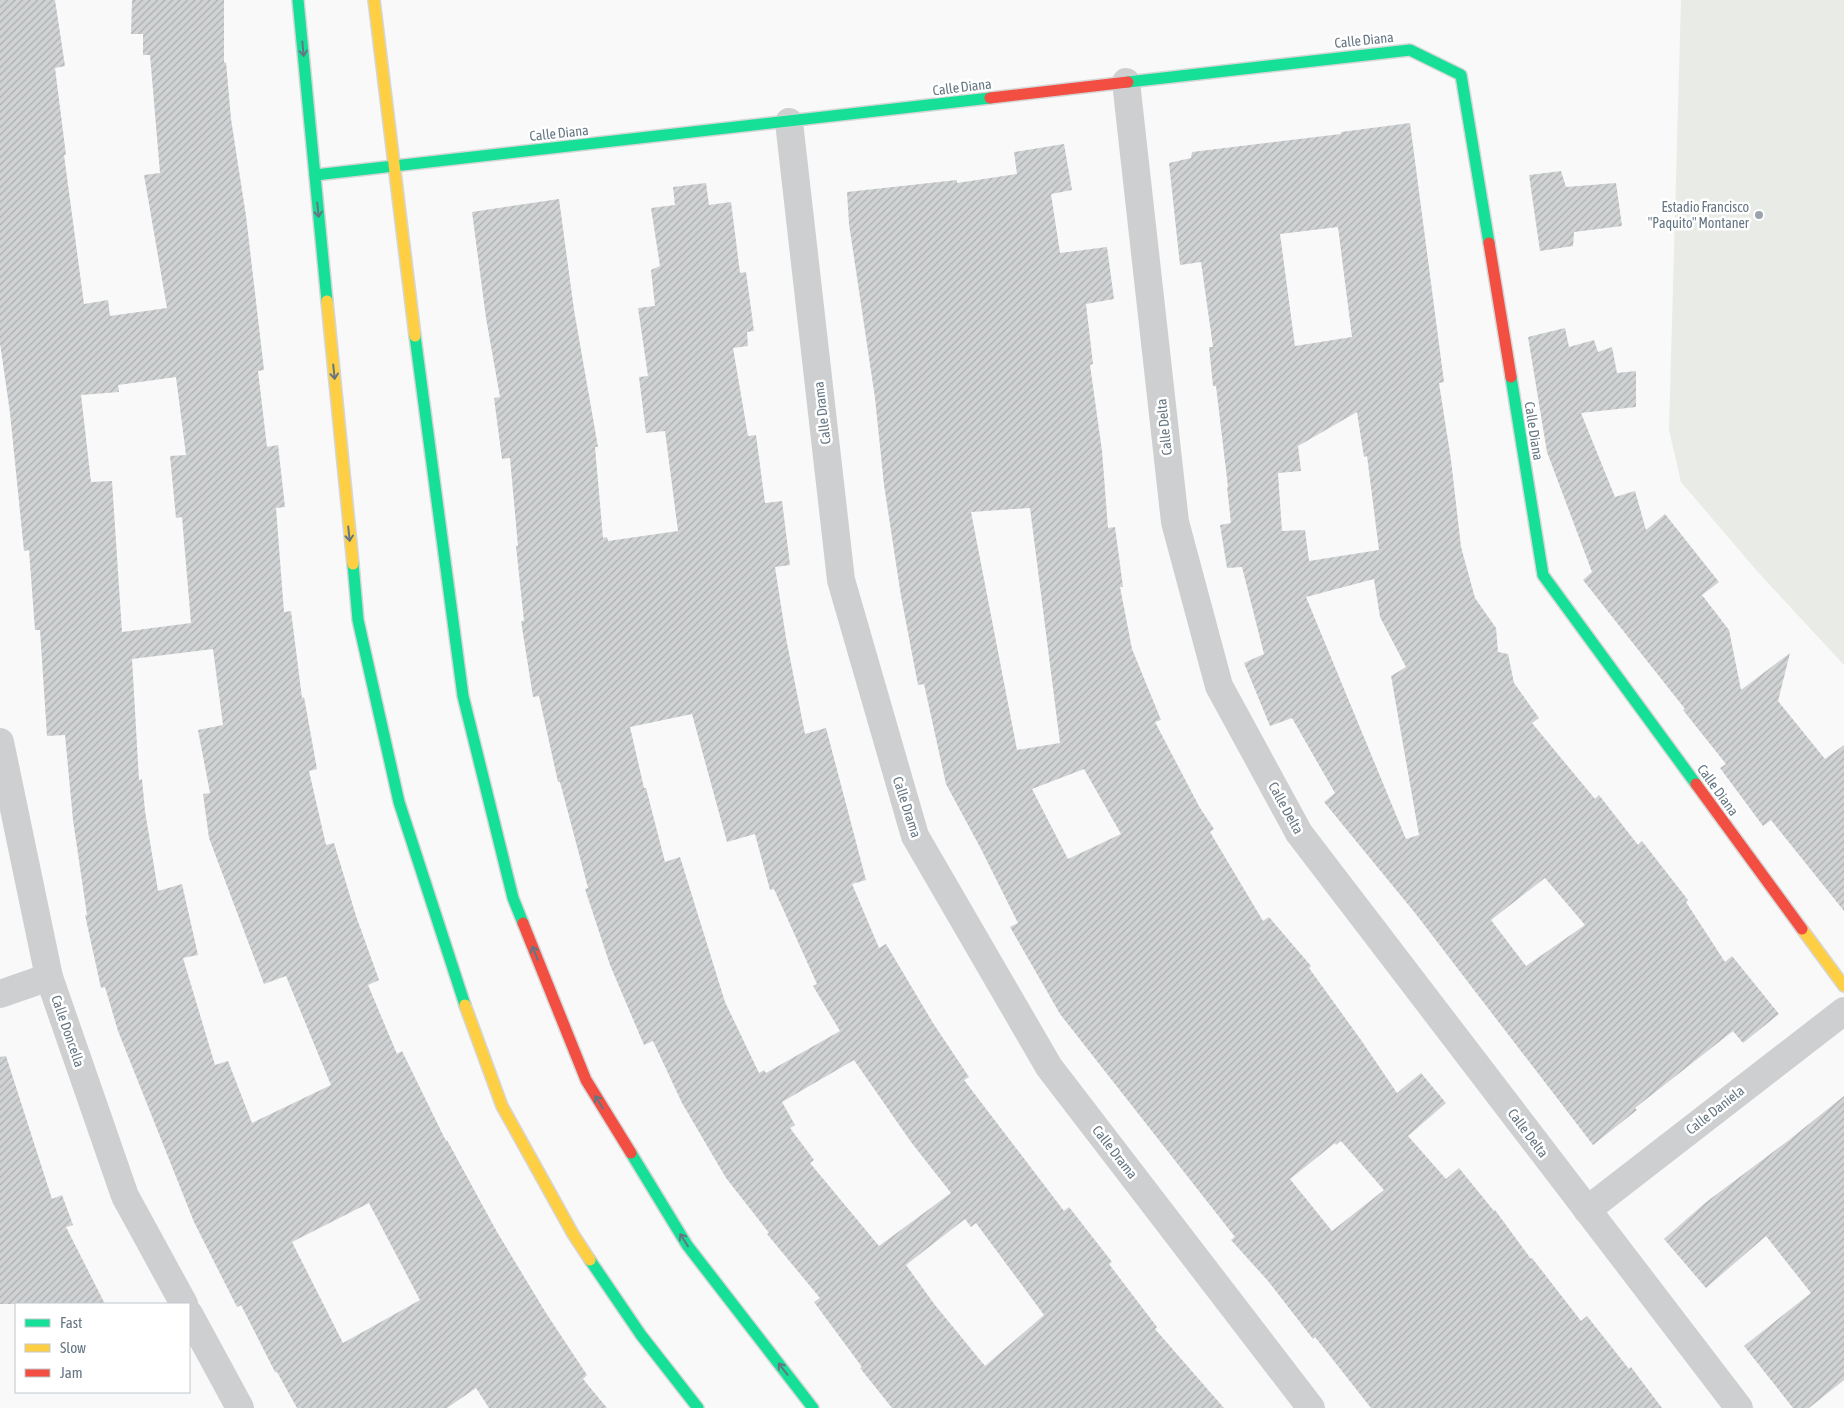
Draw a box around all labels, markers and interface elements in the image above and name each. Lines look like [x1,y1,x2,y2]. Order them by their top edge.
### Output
street label: Calle Diana [1334,29,1394,51]
one-way arrow [298,40,308,56]
street label: Calle Diana [932,75,992,99]
street label: Calle Diana [529,122,589,144]
place label: Estadio Francisco "Paquito" Montaner [1648,199,1750,231]
one-way arrow [313,202,323,218]
marker: Estadio Francisco "Paquito" Montaner [1753,209,1765,221]
one-way arrow [329,364,339,380]
street label: Calle Drama [810,381,834,445]
street label: Calle Delta [1153,398,1175,456]
street label: Calle Diana [1521,400,1547,462]
one-way arrow [345,526,354,542]
street label: Calle Diana [1694,761,1742,819]
street label: Calle Drama [890,774,924,840]
street label: Calle Delta [1265,779,1307,837]
one-way arrow [530,946,539,961]
street label: Calle Doncella [48,993,88,1069]
street label: Calle Daniela [1683,1082,1747,1138]
one-way arrow [594,1095,604,1109]
street label: Calle Delta [1505,1105,1551,1161]
street label: Calle Drama [1089,1122,1141,1182]
one-way arrow [679,1234,689,1248]
legend [15,1303,190,1393]
text: Fast [60,1314,82,1331]
text: Slow [60,1339,86,1356]
one-way arrow [778,1362,788,1376]
text: Jam [60,1364,83,1381]

